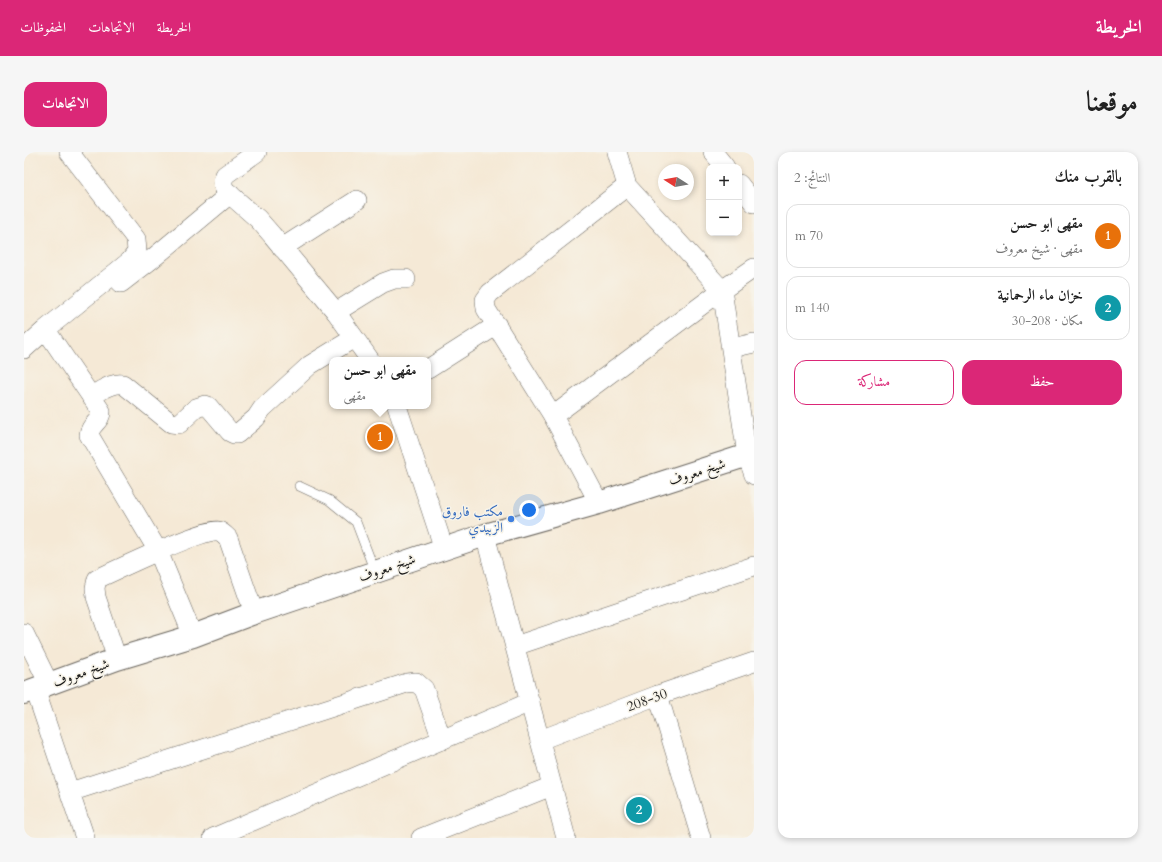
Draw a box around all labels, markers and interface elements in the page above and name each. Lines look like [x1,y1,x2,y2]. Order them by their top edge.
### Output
text: الخريطة [1096,14,1142,40]
text: المحفوظات [20,18,66,37]
text: الاتجاهات [88,18,135,37]
text: الخريطة [157,18,191,37]
button: الاتجاهات [24,82,107,127]
text: موقعنا [1086,83,1138,121]
north arrow [658,164,694,200]
map controls [706,164,742,236]
button: + [706,164,742,200]
text: بالقرب منك [1055,165,1122,188]
text: النتائج: 2 [794,169,830,187]
button: − [706,200,742,236]
text: مقهى ابو حسن [1010,213,1083,233]
text: 70 m [795,227,823,245]
text: 1 [1105,227,1111,245]
text: مقهى · شیخ معروف [995,240,1083,258]
text: خزان ماء الرحمانية [997,285,1083,305]
text: 140 m [795,299,829,317]
text: 2 [1105,299,1111,317]
text: مكان · 208-30 [1012,312,1083,330]
popup [329,357,431,409]
text: مقهى ابو حسن [343,360,417,380]
button: مشاركة [794,360,954,405]
button: حفظ [962,360,1122,405]
text: مقهى [343,387,366,405]
pin: 1 [367,422,393,452]
street label: شیخ معروف [666,454,729,493]
your location [519,500,539,520]
place label: مكتب فاروق الزبيدي [442,502,503,539]
marker: مكتب فاروق الزبيدي [506,514,516,524]
street label: شیخ معروف [356,549,419,589]
street label: شیخ معروف [50,654,113,695]
street label: 208-30 [624,684,670,716]
pin: 2 [626,795,652,825]

